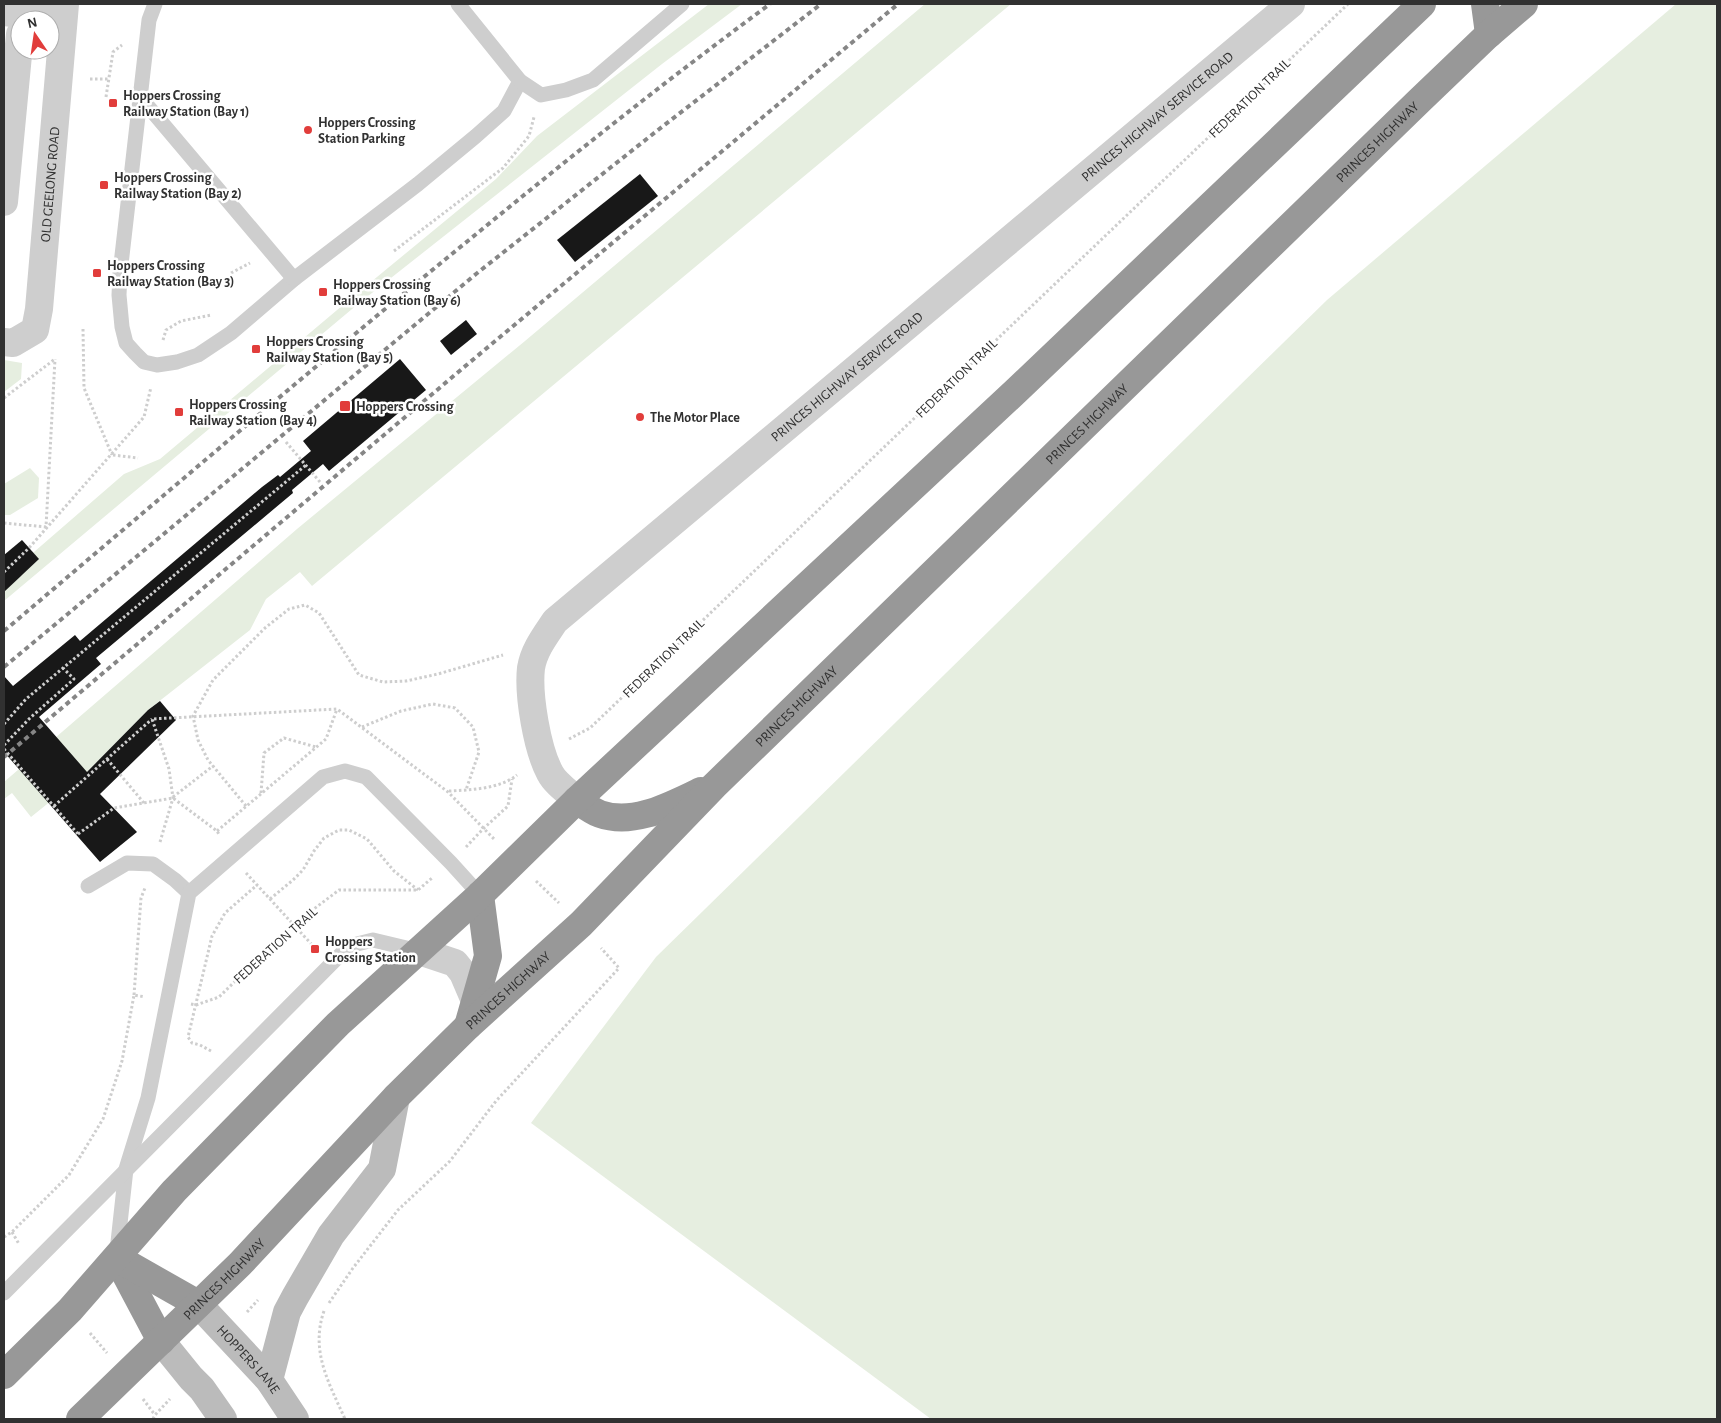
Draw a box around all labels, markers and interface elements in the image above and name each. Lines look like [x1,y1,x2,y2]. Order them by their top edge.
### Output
north arrow [10,10,60,60]
text: N [26,15,39,31]
street label: PRINCES HIGHWAY SERVICE ROAD [1079,50,1236,184]
street label: FEDERATION TRAIL [1206,56,1293,141]
place label: Hoppers Crossing Railway Station (Bay 1) [123,89,249,119]
marker: Hoppers Crossing Railway Station (Bay 1) [107,97,119,109]
street label: PRINCES HIGHWAY [1334,99,1422,185]
place label: Hoppers Crossing Station Parking [318,116,416,146]
marker: Hoppers Crossing Station Parking [302,124,314,136]
street label: OLD GEELONG ROAD [39,126,63,243]
place label: Hoppers Crossing Railway Station (Bay 2) [114,171,242,201]
marker: Hoppers Crossing Railway Station (Bay 2) [98,179,110,191]
place label: Hoppers Crossing Railway Station (Bay 3) [107,259,234,289]
marker: Hoppers Crossing Railway Station (Bay 3) [91,267,103,279]
place label: Hoppers Crossing Railway Station (Bay 6) [333,278,461,308]
marker: Hoppers Crossing Railway Station (Bay 6) [317,286,329,298]
street label: PRINCES HIGHWAY SERVICE ROAD [769,310,926,445]
place label: Hoppers Crossing Railway Station (Bay 5) [266,335,393,365]
street label: FEDERATION TRAIL [913,336,1000,421]
marker: Hoppers Crossing Railway Station (Bay 5) [250,343,262,355]
street label: PRINCES HIGHWAY [1043,381,1132,468]
place label: Hoppers Crossing Railway Station (Bay 4) [189,398,317,428]
marker: Hoppers Crossing [338,399,352,413]
place label: Hoppers Crossing [356,400,454,414]
marker: Hoppers Crossing Railway Station (Bay 4) [173,406,185,418]
marker: The Motor Place [634,411,646,423]
place label: The Motor Place [650,411,740,425]
street label: FEDERATION TRAIL [620,616,707,701]
street label: PRINCES HIGHWAY [753,663,841,750]
street label: FEDERATION TRAIL [231,905,320,987]
place label: Hoppers Crossing Station [325,935,416,965]
marker: Hoppers Crossing Station [309,943,321,955]
street label: PRINCES HIGHWAY [463,949,554,1033]
street label: PRINCES HIGHWAY [181,1236,269,1323]
street label: HOPPERS LANE [214,1323,282,1396]

